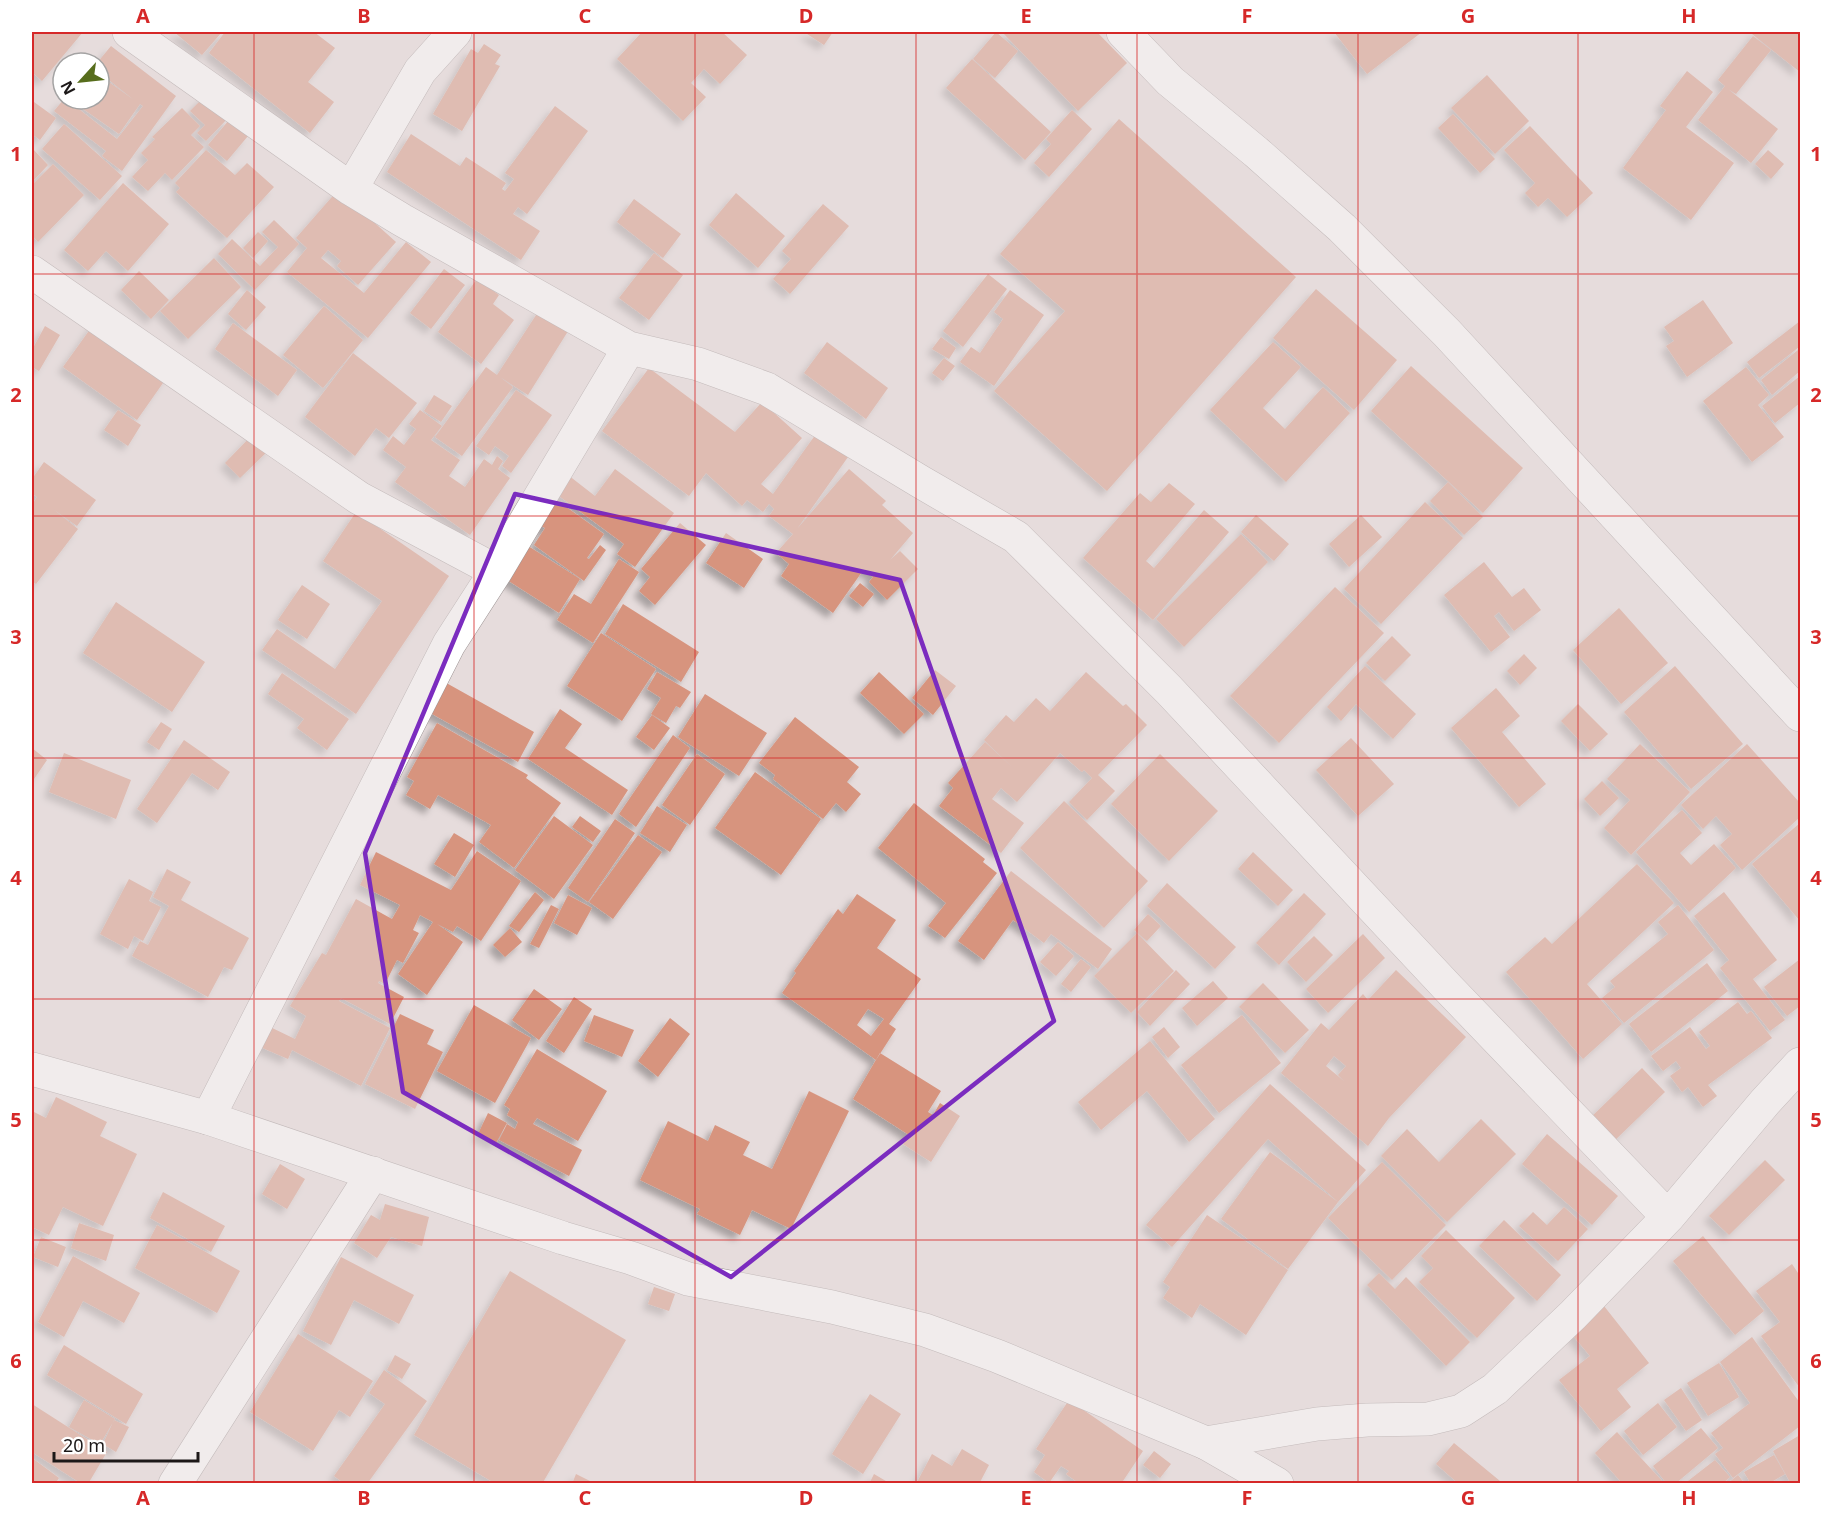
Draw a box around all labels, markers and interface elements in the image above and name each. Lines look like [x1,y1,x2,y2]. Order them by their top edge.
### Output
text: A [136,2,150,29]
text: B [357,2,371,29]
text: C [579,2,592,29]
text: D [799,2,813,29]
text: E [1020,2,1032,29]
text: F [1242,2,1252,29]
text: G [1461,2,1475,29]
text: H [1681,2,1697,29]
north arrow [51,51,111,111]
text: N [55,77,80,99]
text: 1 [10,140,22,167]
text: 1 [1810,140,1822,167]
text: 2 [10,381,22,408]
text: 2 [1810,381,1822,408]
text: 3 [10,623,22,650]
text: 3 [1810,623,1822,650]
text: 4 [10,864,22,891]
text: 4 [1810,864,1822,891]
text: 5 [10,1106,22,1133]
text: 5 [1810,1106,1822,1133]
text: 6 [10,1347,22,1374]
text: 6 [1810,1347,1822,1374]
scale bar [54,1425,198,1463]
text: 20 m [63,1433,105,1457]
text: A [136,1484,150,1511]
text: B [357,1484,371,1511]
text: C [579,1484,592,1511]
text: D [799,1484,813,1511]
text: E [1020,1484,1032,1511]
text: F [1242,1484,1252,1511]
text: G [1461,1484,1475,1511]
text: H [1681,1484,1697,1511]

